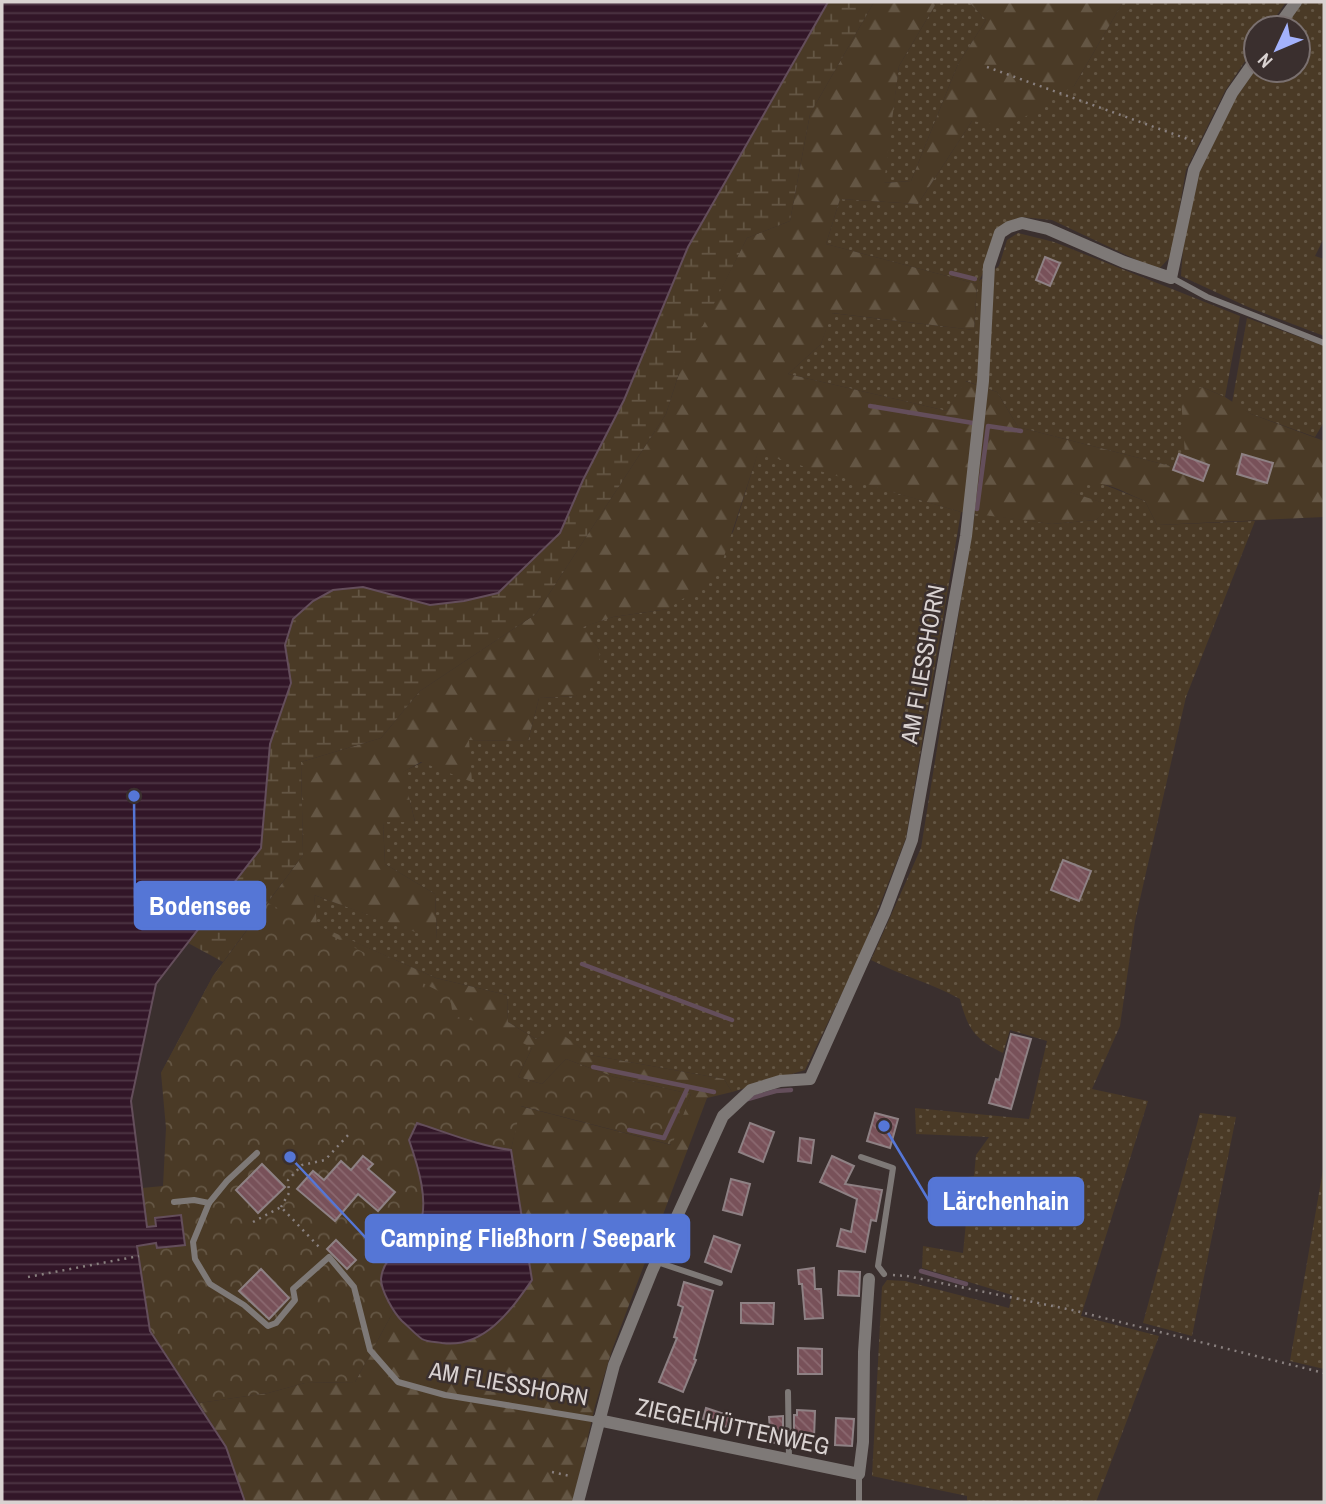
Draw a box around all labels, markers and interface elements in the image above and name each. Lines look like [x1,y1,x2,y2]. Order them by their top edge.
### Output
north arrow [1242,14,1312,84]
text: N [1252,48,1278,74]
street label: AM FLIESSHORN [892,582,952,747]
callout: Bodensee [135,882,265,929]
text: Bodensee [149,888,251,923]
callout: Lärchenhain [929,1178,1083,1225]
text: Lärchenhain [943,1183,1069,1218]
callout: Camping Fließhorn / Seepark [366,1215,689,1262]
text: Camping Fließhorn / Seepark [380,1220,676,1255]
street label: AM FLIESSHORN [426,1353,591,1413]
street label: ZIEGELHÜTTENWEG [633,1390,833,1462]

